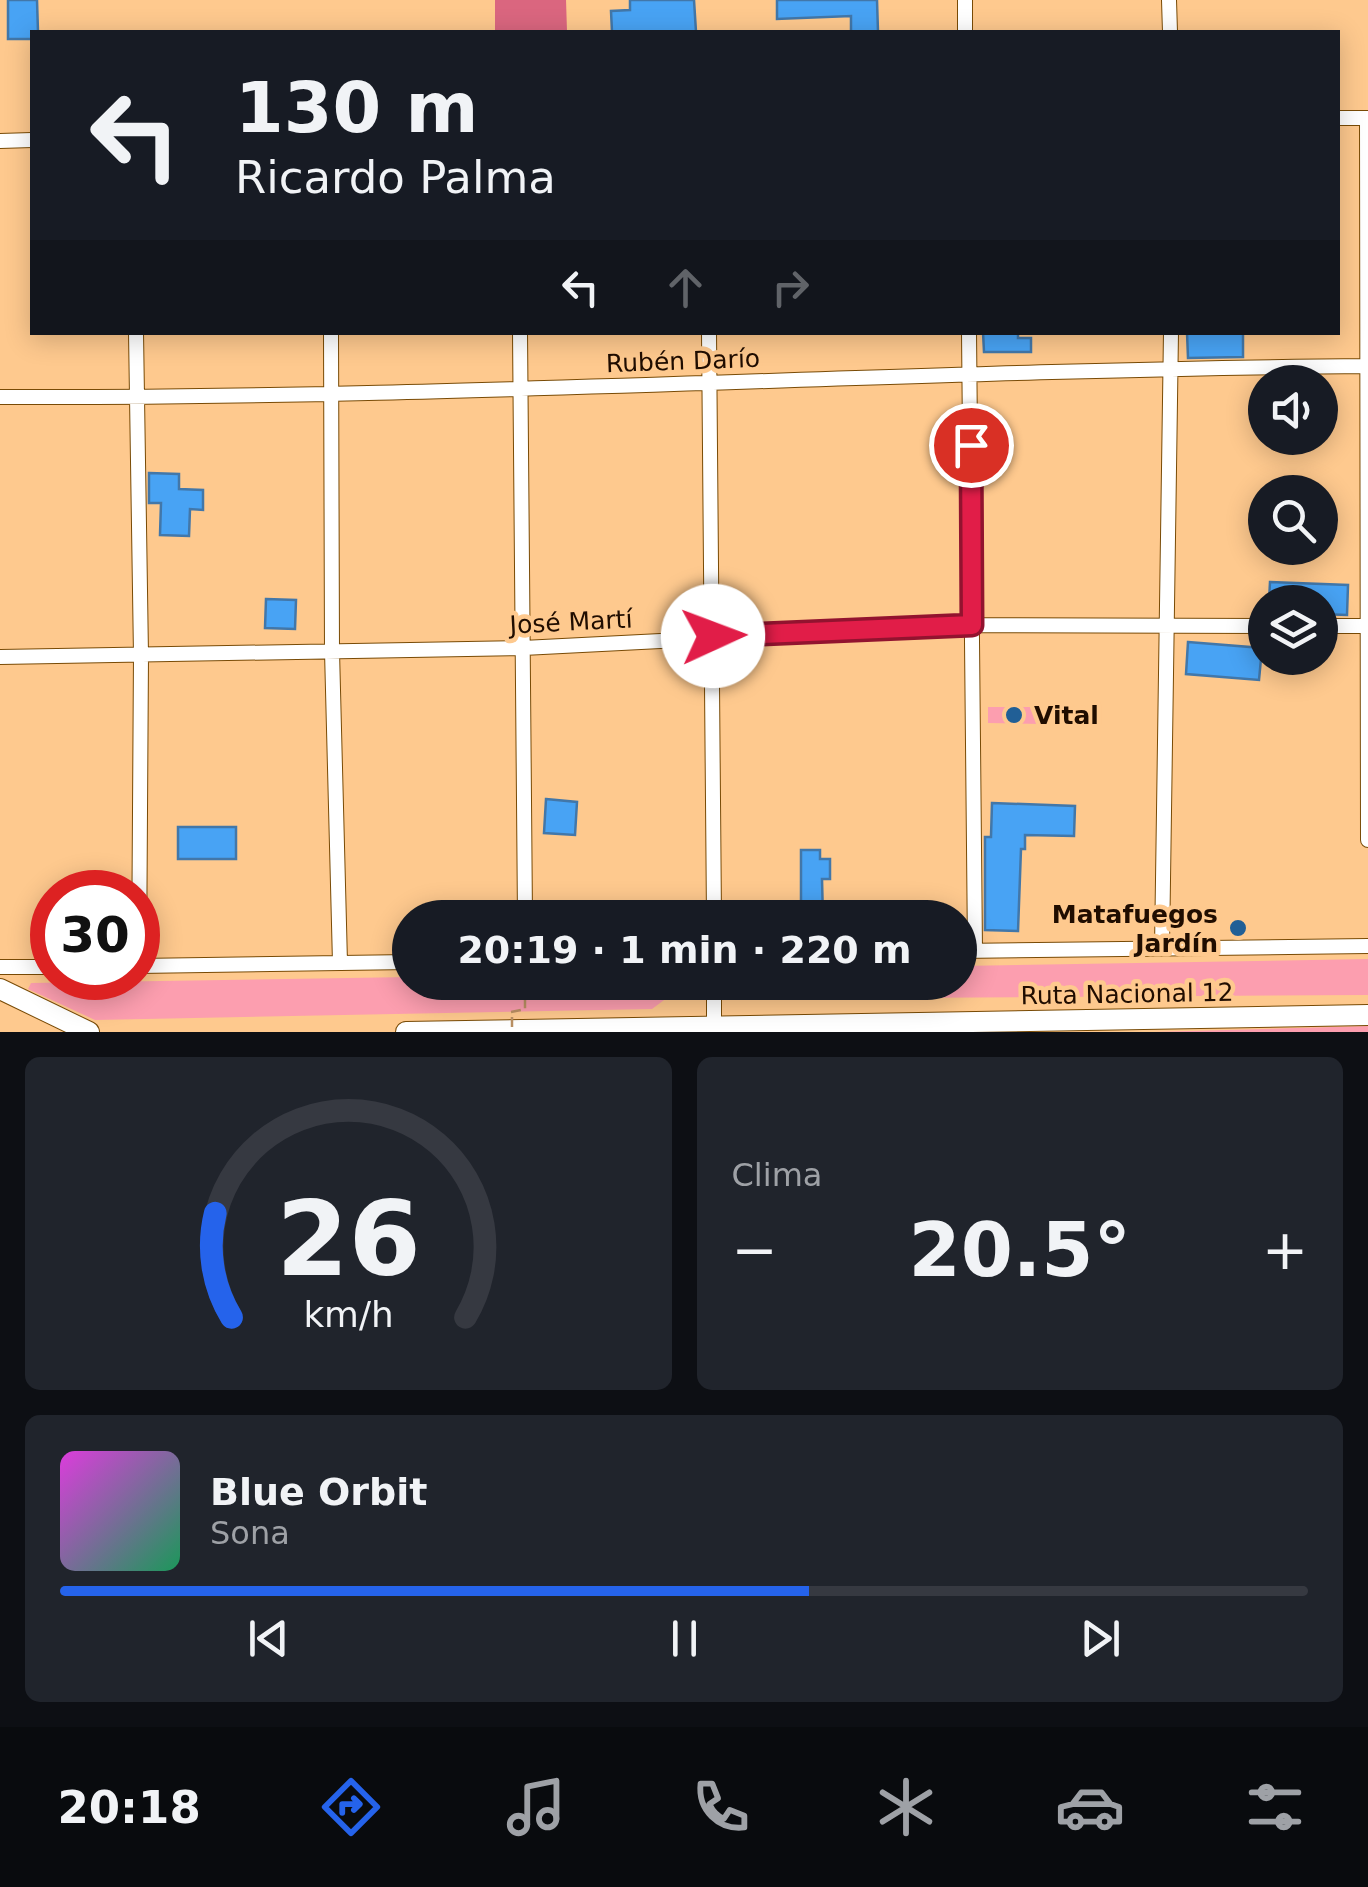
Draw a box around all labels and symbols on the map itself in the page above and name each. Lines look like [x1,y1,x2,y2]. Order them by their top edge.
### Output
street label: Rubén Darío [605,344,761,378]
pin [929,403,1014,488]
position arrow [661,584,765,688]
street label: José Martí [507,604,634,640]
place label: Vital [1034,701,1099,730]
marker: Vital [1003,704,1025,726]
speed limit sign: 30 [30,870,160,1000]
place label: Matafuegos Jardín [1052,900,1218,958]
marker: Matafuegos Jardín [1227,917,1249,939]
street label: Ruta Nacional 12 [1020,978,1234,1010]

